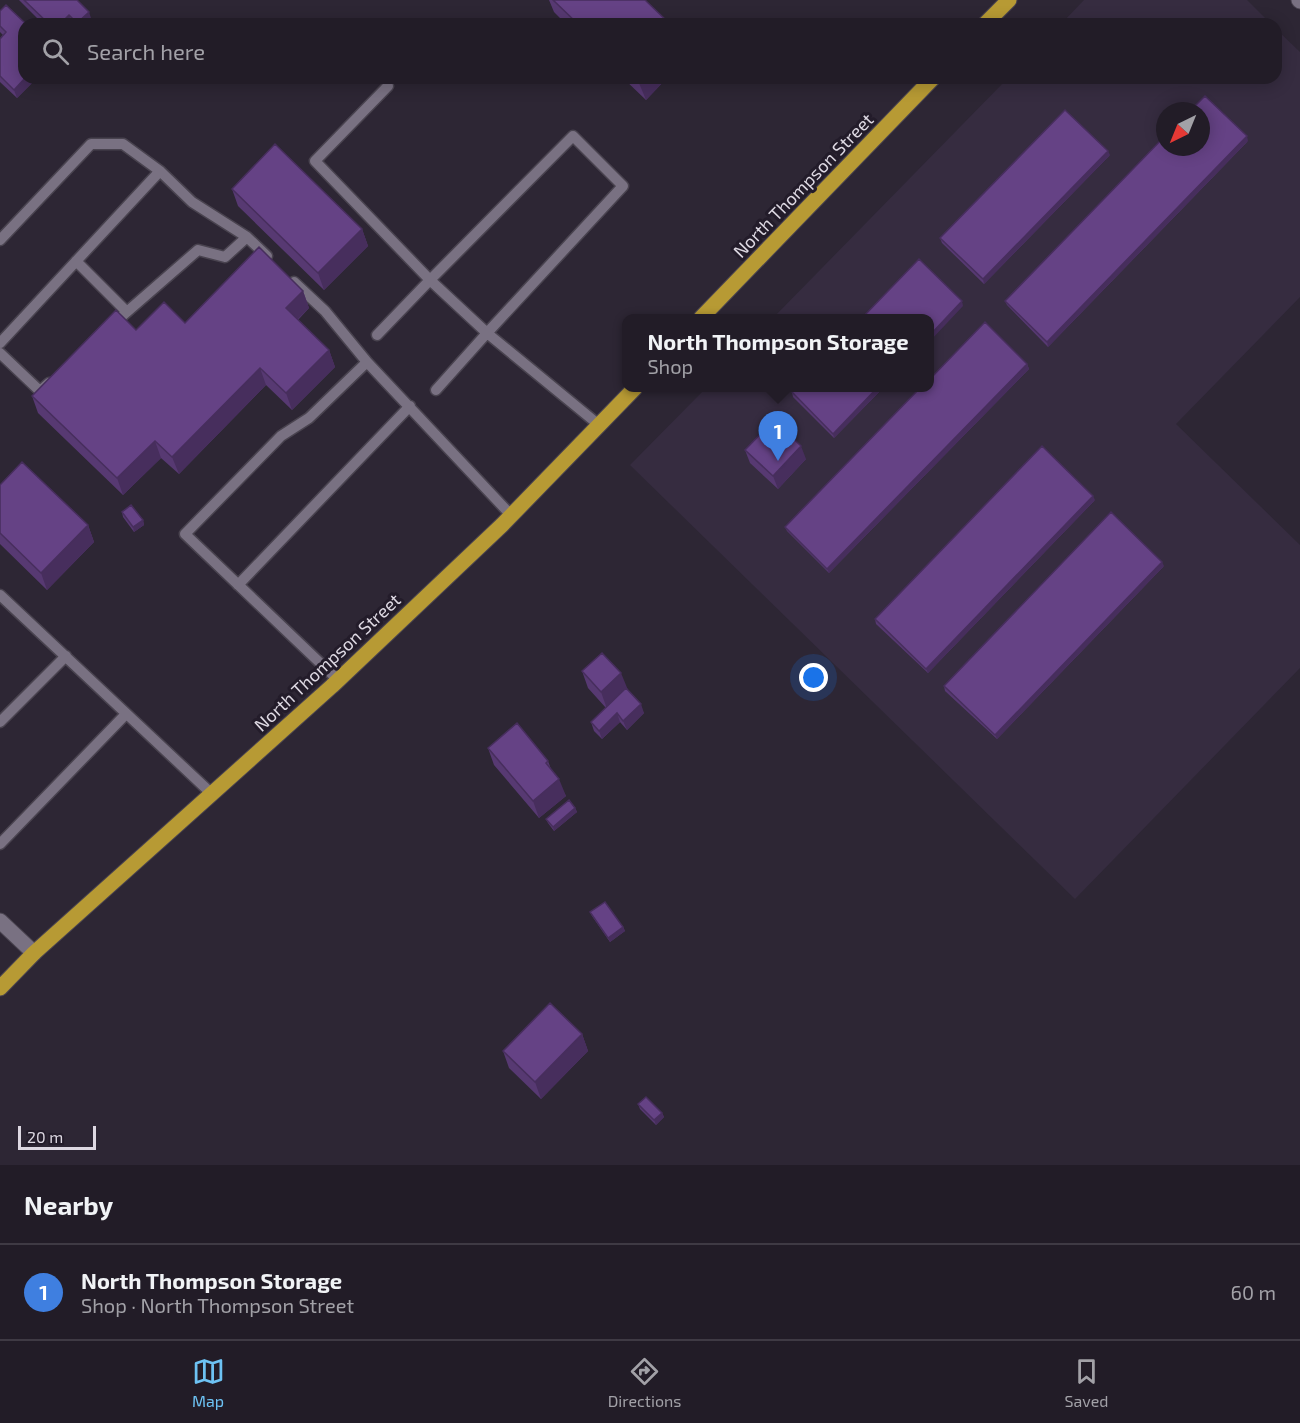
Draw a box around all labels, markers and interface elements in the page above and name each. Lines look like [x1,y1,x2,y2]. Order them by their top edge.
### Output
search box [18,18,1282,84]
icon: search [39,35,72,68]
text: Search here [87,38,205,64]
north arrow [1156,102,1210,156]
street label: North Thompson Street [728,108,878,262]
popup [622,314,934,392]
text: North Thompson Storage [647,328,909,354]
text: Shop [647,354,693,378]
pin: 1 [758,412,798,461]
street label: North Thompson Street [249,588,405,736]
your location [799,663,828,692]
scale bar [18,1123,96,1150]
text: 20 m [27,1127,63,1146]
text: Nearby [24,1189,113,1220]
text: North Thompson Storage [81,1267,342,1293]
text: 1 [39,1280,48,1304]
text: 60 m [1231,1280,1276,1304]
text: Shop · North Thompson Street [81,1293,354,1317]
tab: Map [192,1355,225,1410]
tab: Directions [608,1355,681,1410]
tab: Saved [1065,1355,1108,1410]

